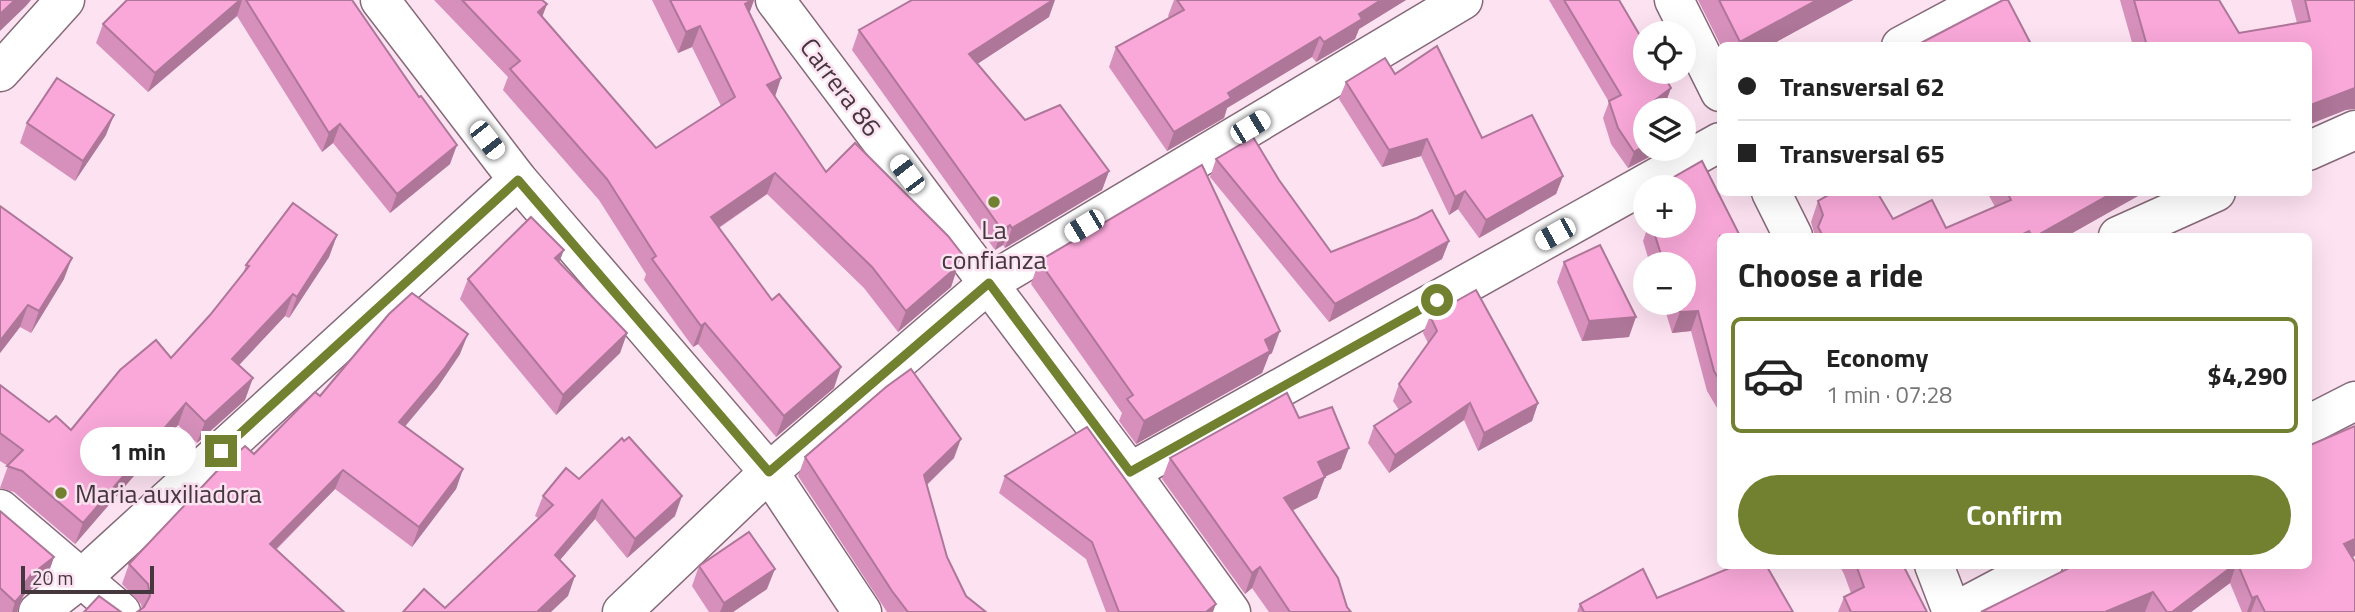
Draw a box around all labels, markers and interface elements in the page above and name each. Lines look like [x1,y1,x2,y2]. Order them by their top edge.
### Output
map controls [1633,21,1696,315]
button: locate [1633,21,1696,84]
street label: Carrera 86 [791,29,891,145]
text: Transversal 62 [1780,67,1945,106]
button: layers [1633,98,1696,161]
car [1227,107,1274,147]
car [466,117,509,163]
text: Transversal 65 [1780,134,1945,173]
car [886,151,929,197]
button: + [1633,175,1696,238]
marker: La confianza [986,194,1002,210]
car [1061,206,1108,246]
place label: La confianza [941,210,1047,279]
car [1532,215,1579,253]
text: Choose a ride [1738,251,1923,299]
button: − [1633,252,1696,315]
route start [1421,284,1453,316]
text: Economy [1826,338,1928,377]
icon: car [1742,344,1805,407]
text: $4,290 [2207,356,2287,395]
text: 1 min · 07:28 [1826,377,1952,412]
callout: 1 min [81,426,196,476]
text: 1 min [110,434,166,469]
route end [205,435,237,467]
place label: Maria auxiliadora [75,474,262,513]
button: Confirm [1738,475,2291,555]
marker: Maria auxiliadora [53,485,69,501]
scale bar [21,563,154,595]
text: 20 m [32,563,73,592]

